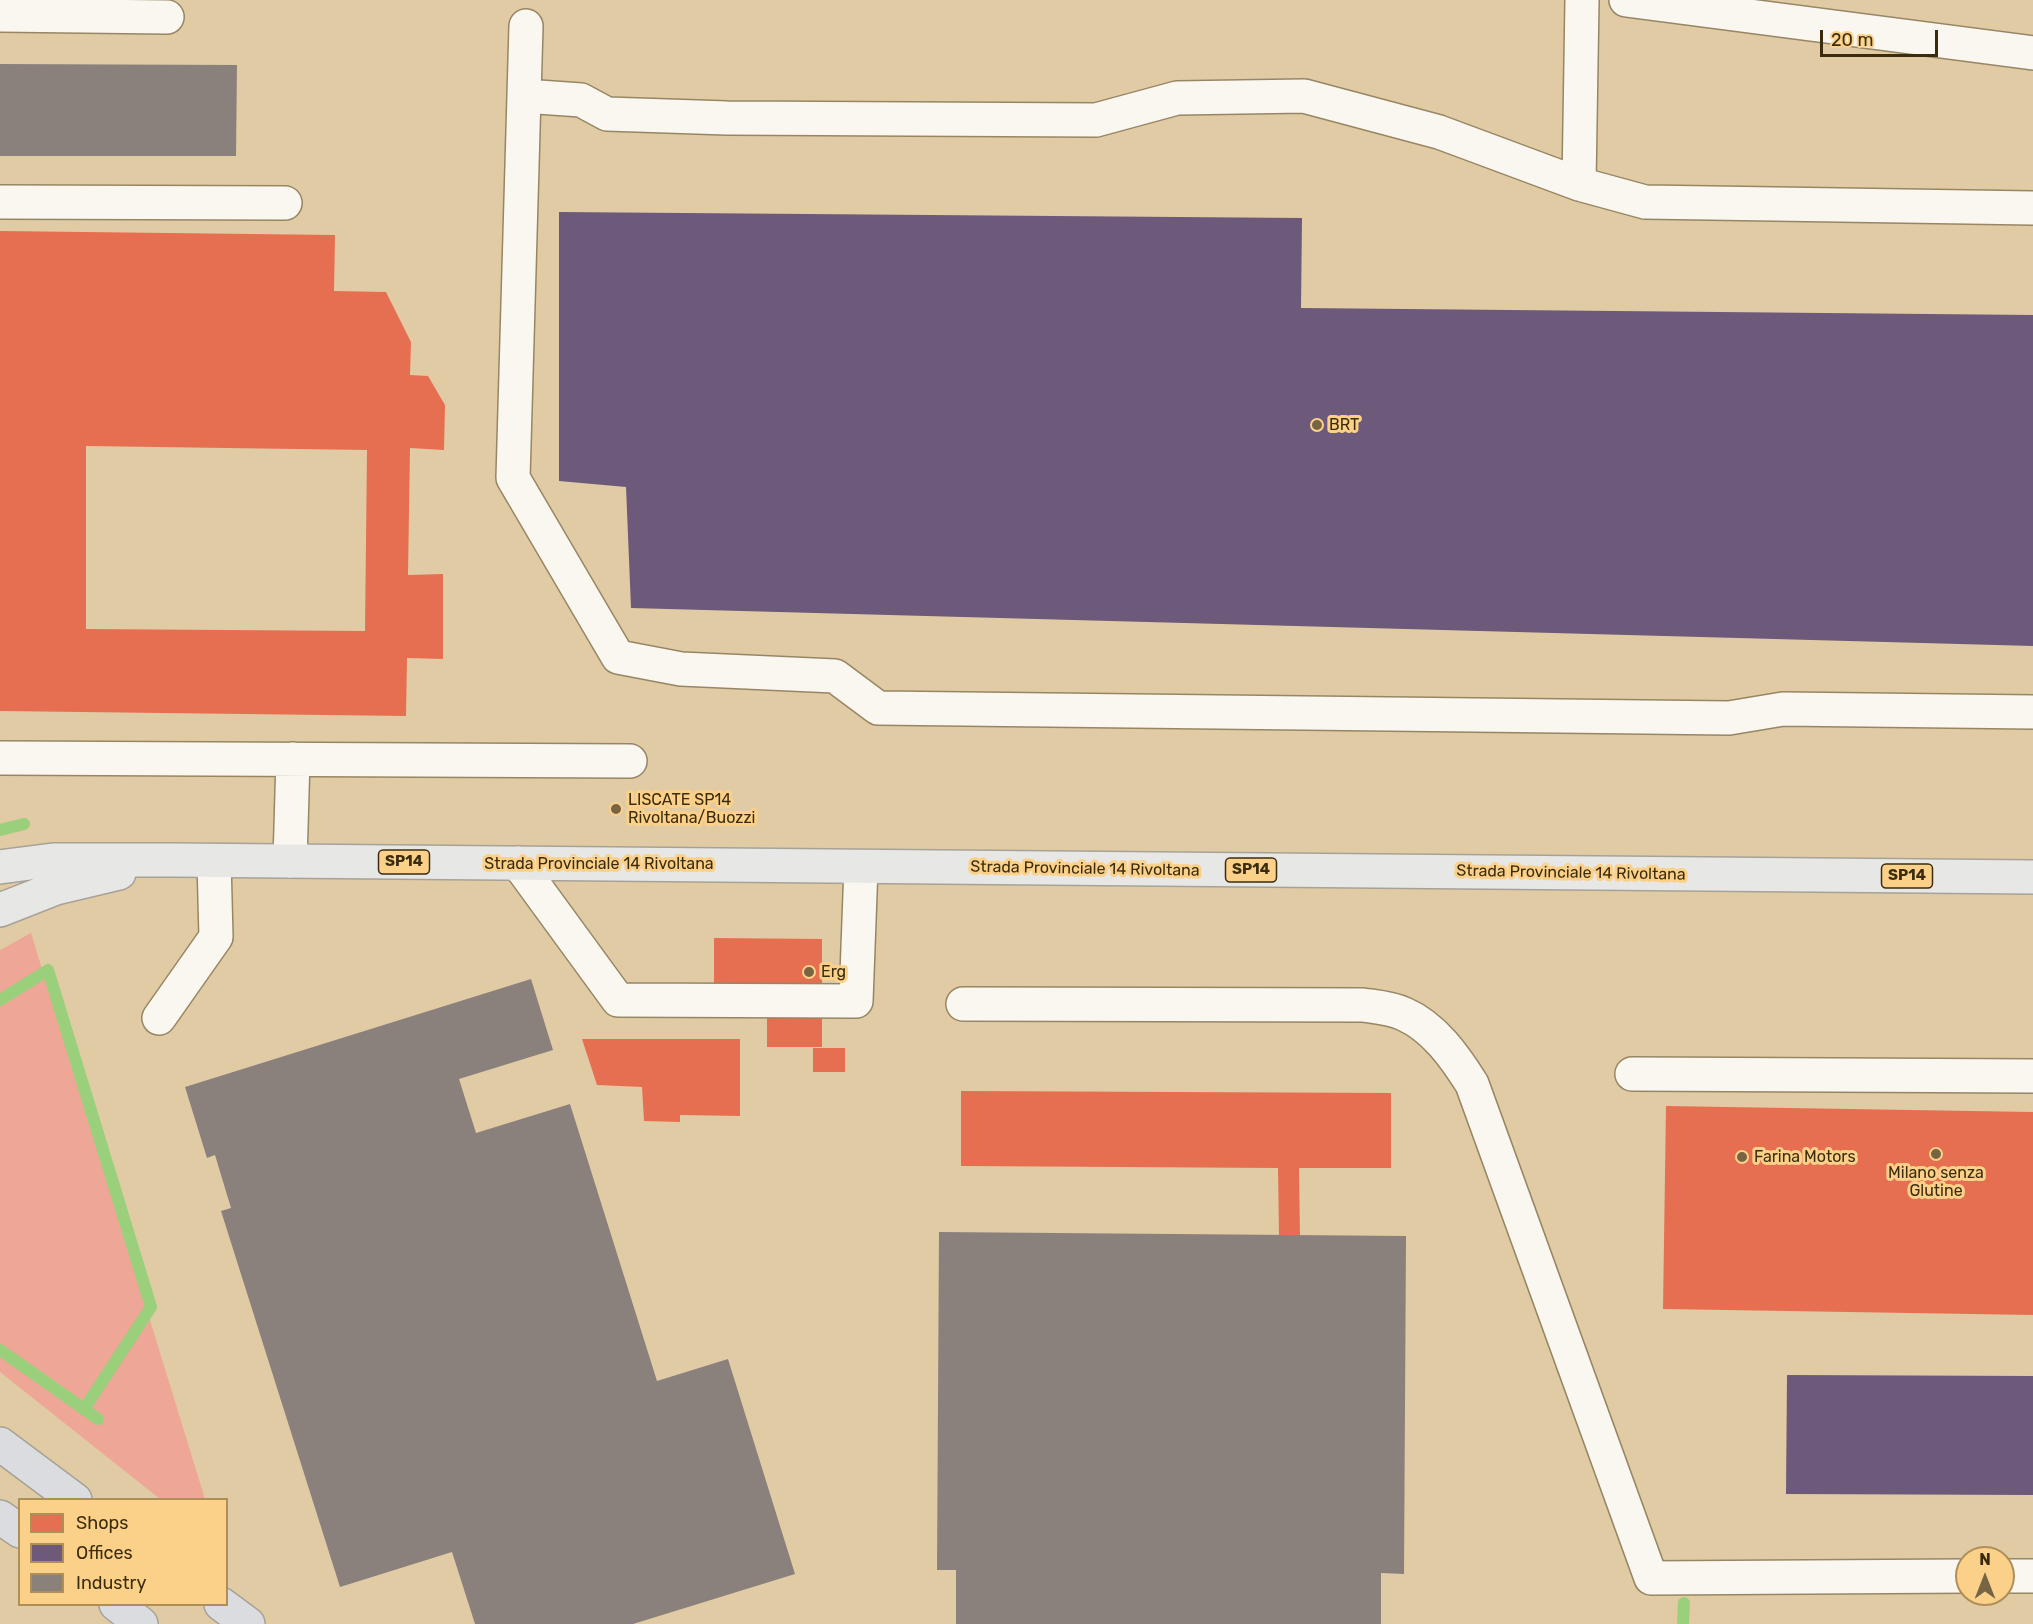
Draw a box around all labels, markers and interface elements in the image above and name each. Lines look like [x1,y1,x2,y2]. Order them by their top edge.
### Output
scale bar [1823,18,1942,56]
text: 20 m [1831,29,1873,51]
place label: BRT [1329,415,1359,435]
marker: BRT [1310,418,1324,432]
place label: LISCATE SP14 Rivoltana/Buozzi [628,790,755,828]
marker: LISCATE SP14 Rivoltana/Buozzi [609,802,623,816]
road number: SP14 [378,850,430,874]
street label: Strada Provinciale 14 Rivoltana [484,854,714,874]
street label: Strada Provinciale 14 Rivoltana [970,857,1200,881]
road number: SP14 [1226,858,1276,882]
street label: Strada Provinciale 14 Rivoltana [1456,861,1686,885]
road number: SP14 [1882,864,1932,888]
place label: Erg [821,962,846,982]
marker: Erg [802,965,816,979]
place label: Farina Motors [1754,1147,1856,1167]
marker: Milano senza Glutine [1929,1147,1943,1161]
marker: Farina Motors [1735,1150,1749,1164]
place label: Milano senza Glutine [1888,1163,1984,1201]
legend [18,1498,228,1606]
text: Shops [76,1512,128,1534]
text: Offices [76,1542,133,1564]
north arrow [1955,1546,2015,1606]
text: N [1979,1550,1991,1569]
text: Industry [76,1572,146,1594]

